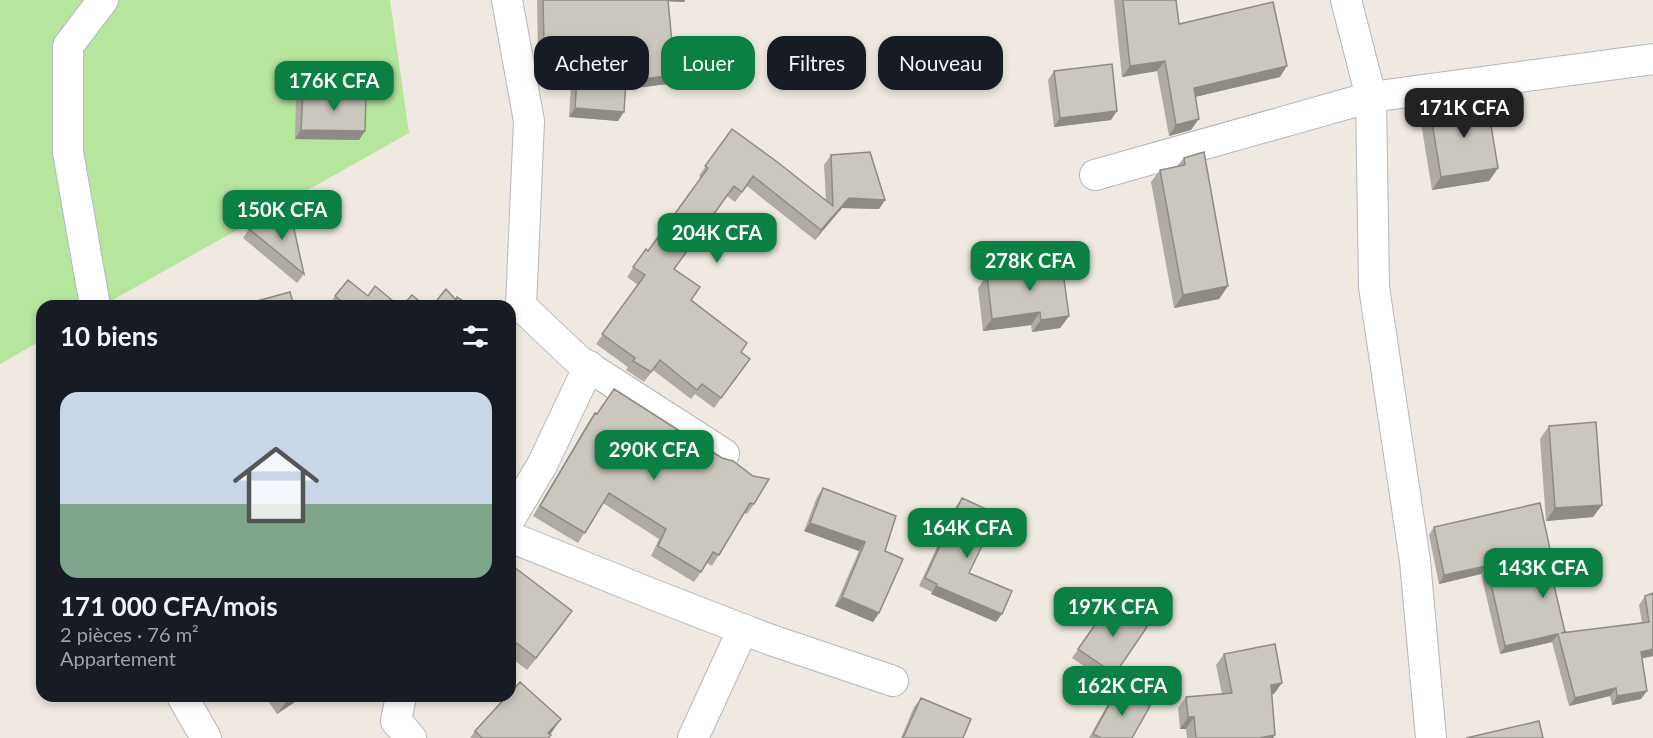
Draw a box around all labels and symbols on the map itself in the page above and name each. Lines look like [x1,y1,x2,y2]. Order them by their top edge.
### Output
pin: 176K CFA [272,61,396,112]
pin: 171K CFA [1402,88,1526,139]
pin: 150K CFA [220,190,344,241]
pin: 204K CFA [655,213,779,264]
pin: 278K CFA [968,241,1092,292]
pin: 290K CFA [592,430,716,481]
pin: 164K CFA [905,508,1029,559]
pin: 143K CFA [1481,548,1605,599]
pin: 197K CFA [1051,587,1175,638]
pin: 162K CFA [1060,666,1184,717]

